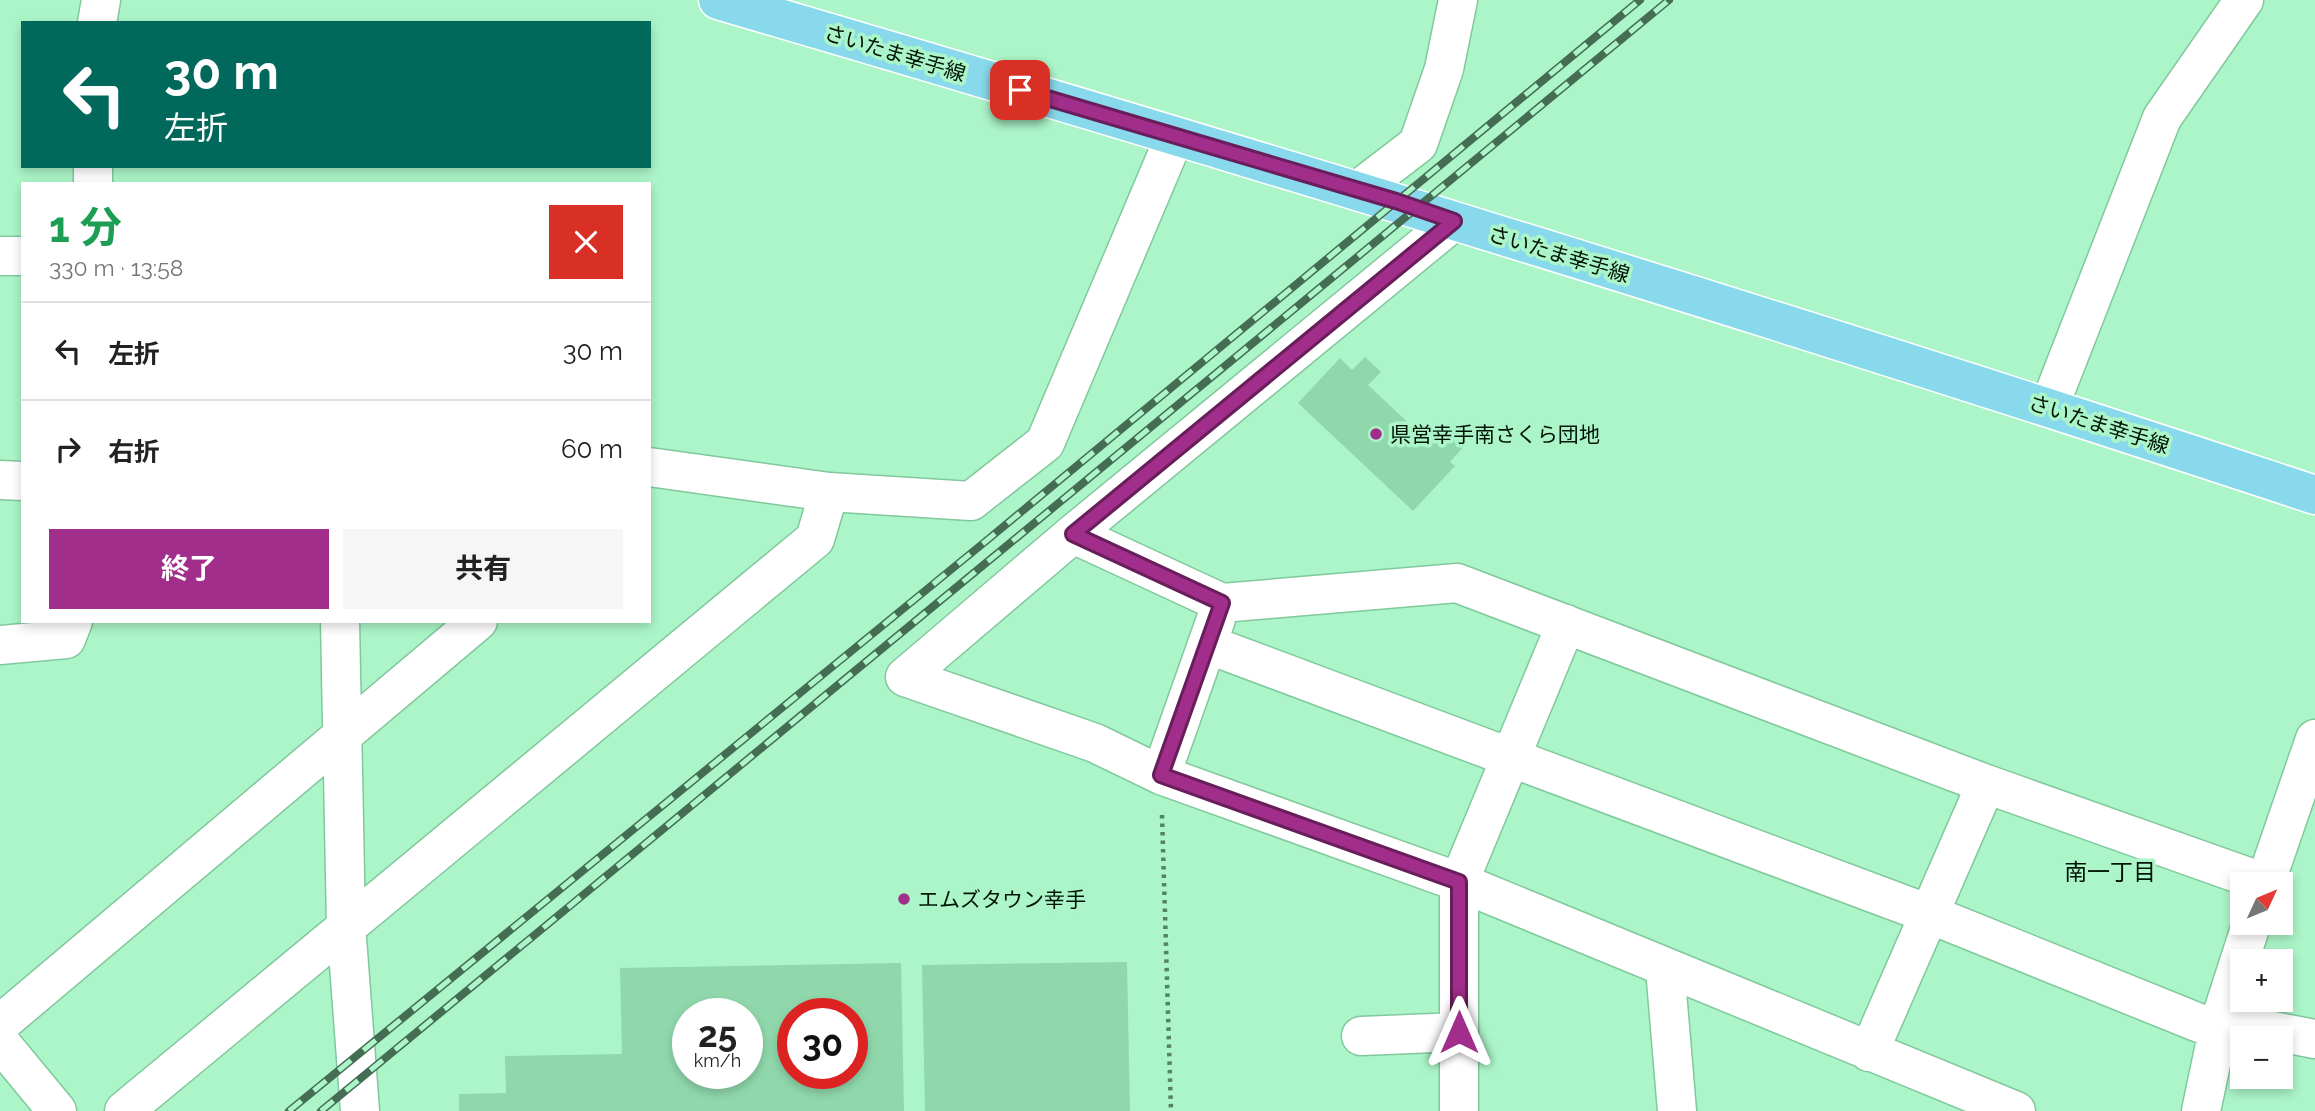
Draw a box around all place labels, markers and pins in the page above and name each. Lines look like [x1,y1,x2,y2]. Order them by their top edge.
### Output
pin [990,60,1050,120]
place label: 県営幸手南さくら団地 [1390,422,1600,447]
marker: 県営幸手南さくら団地 [1368,426,1384,442]
place label: エムズタウン幸手 [918,887,1086,912]
marker: エムズタウン幸手 [896,891,912,907]

